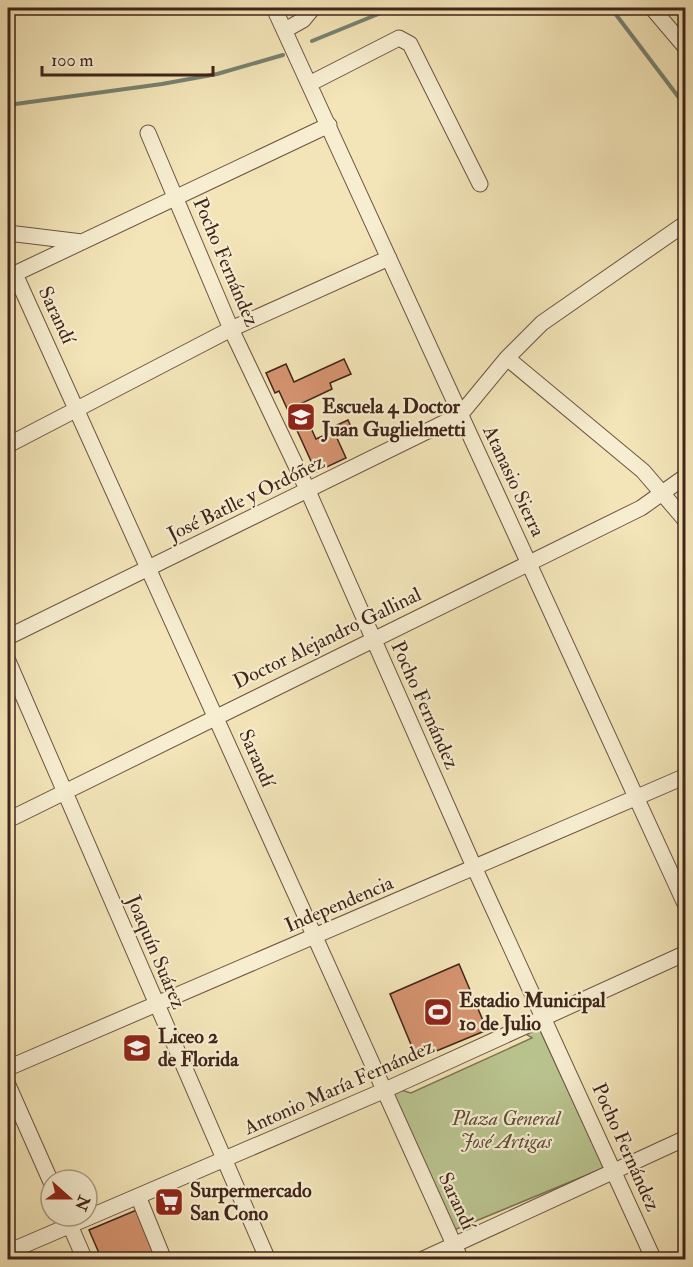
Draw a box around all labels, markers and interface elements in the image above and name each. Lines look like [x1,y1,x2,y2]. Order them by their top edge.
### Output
scale bar [42,39,213,77]
text: 100 m [51,49,94,72]
street label: Pocho Fernández [188,194,265,331]
street label: Sarandí [33,282,82,349]
place label: Escuela 4 Doctor Juan Guglielmetti [321,394,466,443]
school or university icon: Escuela 4 Doctor Juan Guglielmetti [285,401,317,433]
street label: Atanasio Sierra [477,421,551,541]
street label: José Batlle y Ordóñez [162,449,329,547]
street label: Doctor Alejandro Gallinal [229,582,425,694]
street label: Pocho Fernández [386,637,465,773]
street label: Sarandí [233,725,281,792]
street label: Independencia [281,870,398,939]
street label: Joaquín Suárez [120,890,191,1013]
place label: Estadio Municipal 10 de Julio [459,988,606,1036]
sports icon: Estadio Municipal 10 de Julio [422,996,454,1028]
place label: Liceo 2 de Florida [158,1024,239,1072]
school or university icon: Liceo 2 de Florida [121,1032,153,1064]
street label: Antonio María Fernández [239,1034,438,1141]
street label: Pocho Fernández [587,1079,666,1215]
park label: Plaza General José Artigas [451,1106,563,1154]
north arrow [39,1168,99,1228]
street label: Sarandí [433,1168,482,1235]
place label: Surpermercado San Cono [190,1178,312,1226]
supermarket icon: Surpermercado San Cono [153,1186,185,1218]
text: N [70,1192,94,1214]

